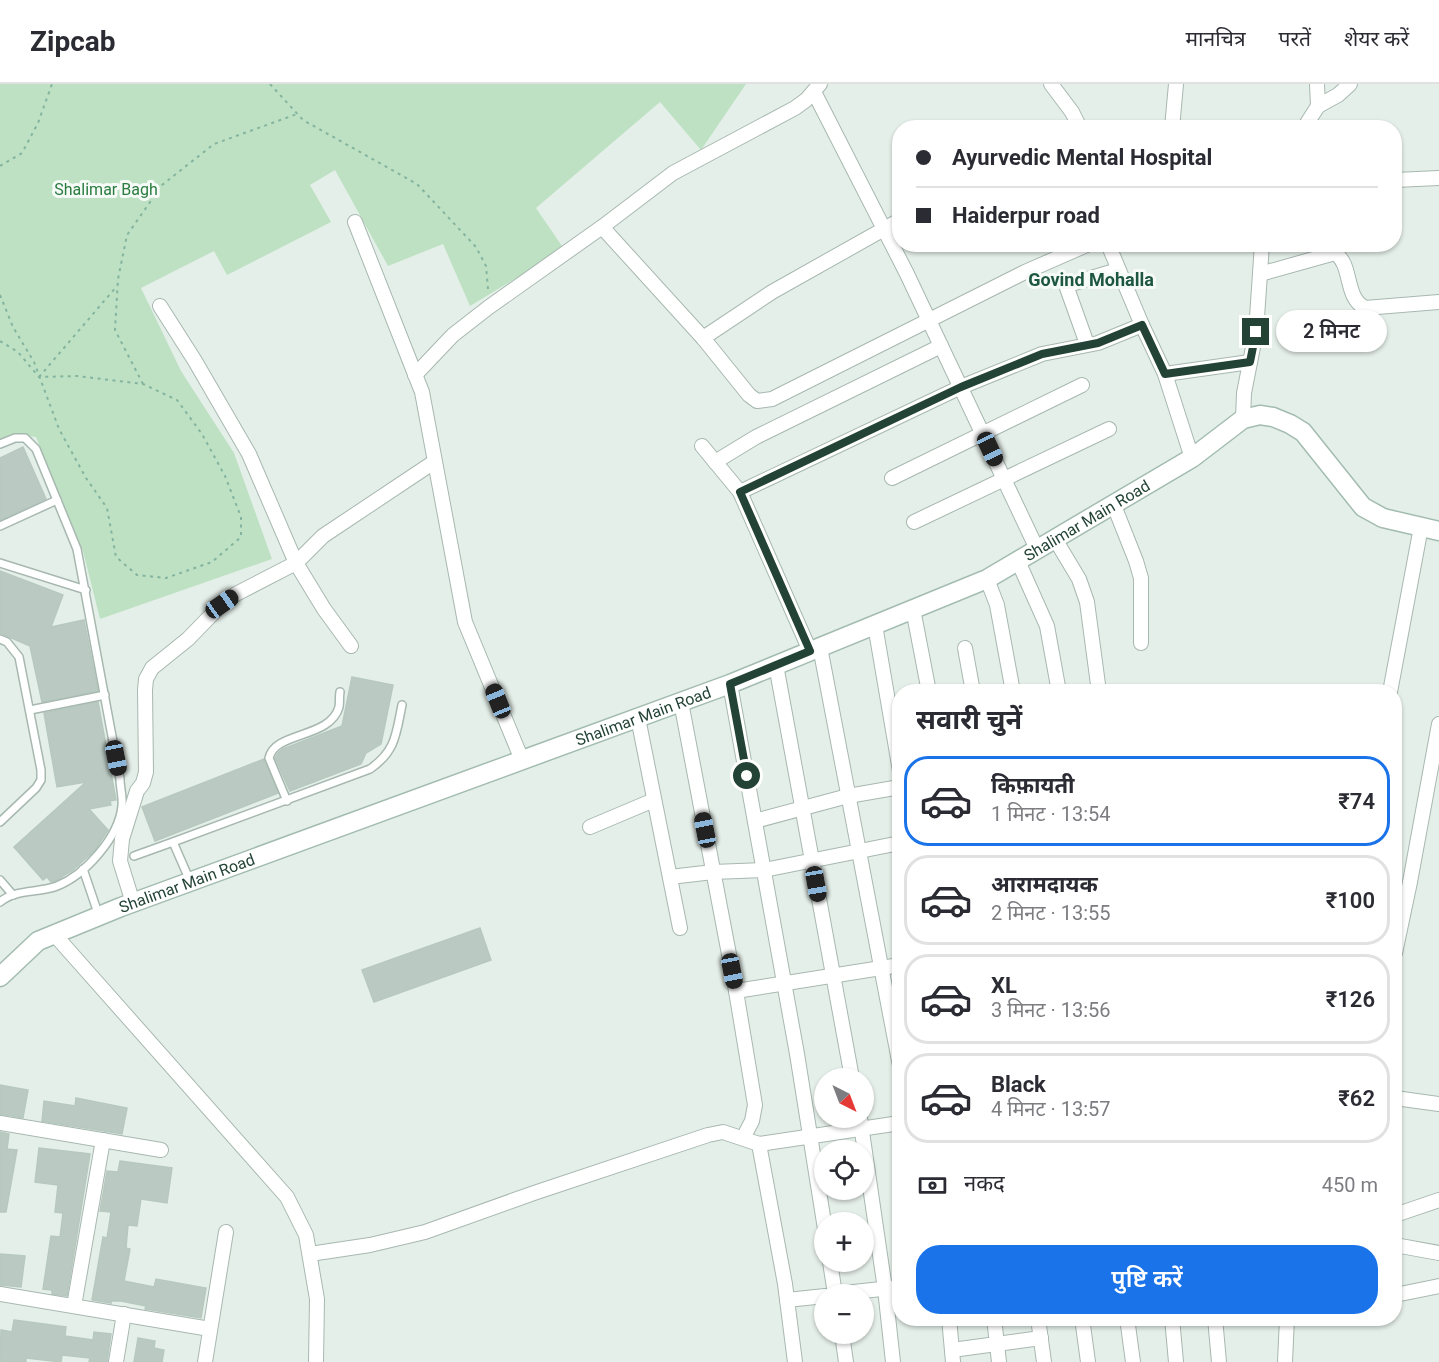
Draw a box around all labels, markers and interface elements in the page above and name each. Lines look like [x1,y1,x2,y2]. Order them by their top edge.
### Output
text: Zipcab [30,25,115,58]
text: मानचित्र [1185,27,1246,51]
text: परतें [1279,27,1311,51]
text: शेयर करें [1344,27,1409,51]
text: Ayurvedic Mental Hospital [952,145,1212,170]
park label: Shalimar Bagh [54,180,158,199]
text: Haiderpur road [952,203,1100,228]
district label: Govind Mohalla [1028,269,1154,290]
callout: 2 मिनट [1277,311,1388,353]
route end [1242,318,1269,345]
text: 2 मिनट [1303,319,1360,343]
car [974,429,1006,469]
street label: Shalimar Main Road [1020,476,1153,565]
car [202,586,242,622]
car [483,681,513,721]
street label: Shalimar Main Road [573,682,713,749]
text: सवारी चुनें [916,704,1022,736]
car [104,739,128,777]
route start [733,762,760,789]
text: किफ़ायती [991,773,1075,798]
icon: car [919,774,973,828]
text: ₹74 [1338,789,1375,814]
text: 1 मिनट · 13:54 [991,802,1110,826]
car [693,811,717,849]
street label: Shalimar Main Road [116,849,257,916]
car [804,865,828,903]
text: आरामदायक [991,872,1098,897]
icon: car [919,873,973,927]
text: ₹100 [1326,888,1375,913]
text: 2 मिनट · 13:55 [991,901,1110,925]
car [720,952,744,990]
icon: car [919,972,973,1026]
text: XL [991,973,1017,998]
text: ₹126 [1326,987,1375,1012]
text: 3 मिनट · 13:56 [991,998,1110,1022]
north arrow [814,1068,874,1128]
map controls [814,1068,874,1344]
icon: car [919,1071,973,1125]
text: Black [991,1072,1046,1097]
text: ₹62 [1338,1086,1375,1111]
text: 4 मिनट · 13:57 [991,1097,1110,1121]
button: locate [814,1140,874,1200]
icon: cash [916,1169,949,1202]
text: नकद [964,1171,1005,1196]
text: 450 m [1322,1173,1378,1197]
button: + [814,1212,874,1272]
button: पुष्टि करें [916,1245,1378,1314]
button: − [814,1284,874,1344]

